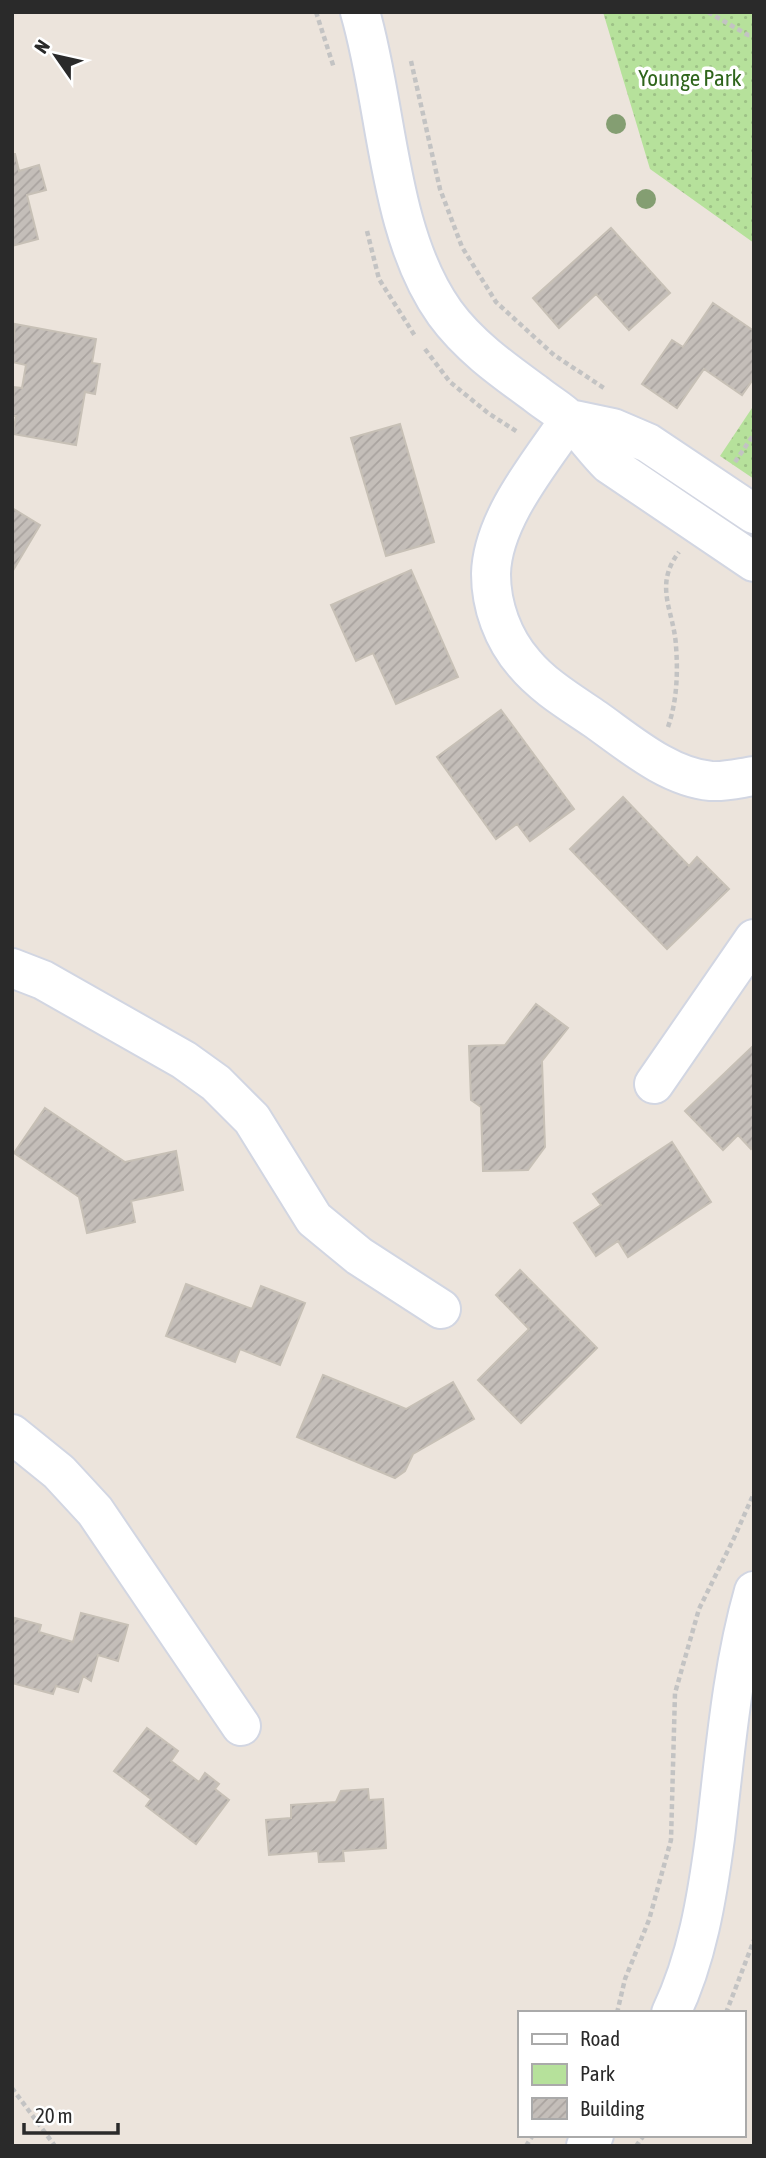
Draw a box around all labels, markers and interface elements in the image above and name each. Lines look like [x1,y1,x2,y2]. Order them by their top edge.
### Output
north arrow [21,21,91,91]
text: N [30,36,54,57]
park label: Younge Park [638,65,742,91]
legend [518,2011,745,2137]
text: Road [580,2026,620,2050]
text: Park [580,2061,615,2085]
scale bar [24,2092,119,2136]
text: Building [580,2096,644,2120]
text: 20 m [35,2103,73,2127]

